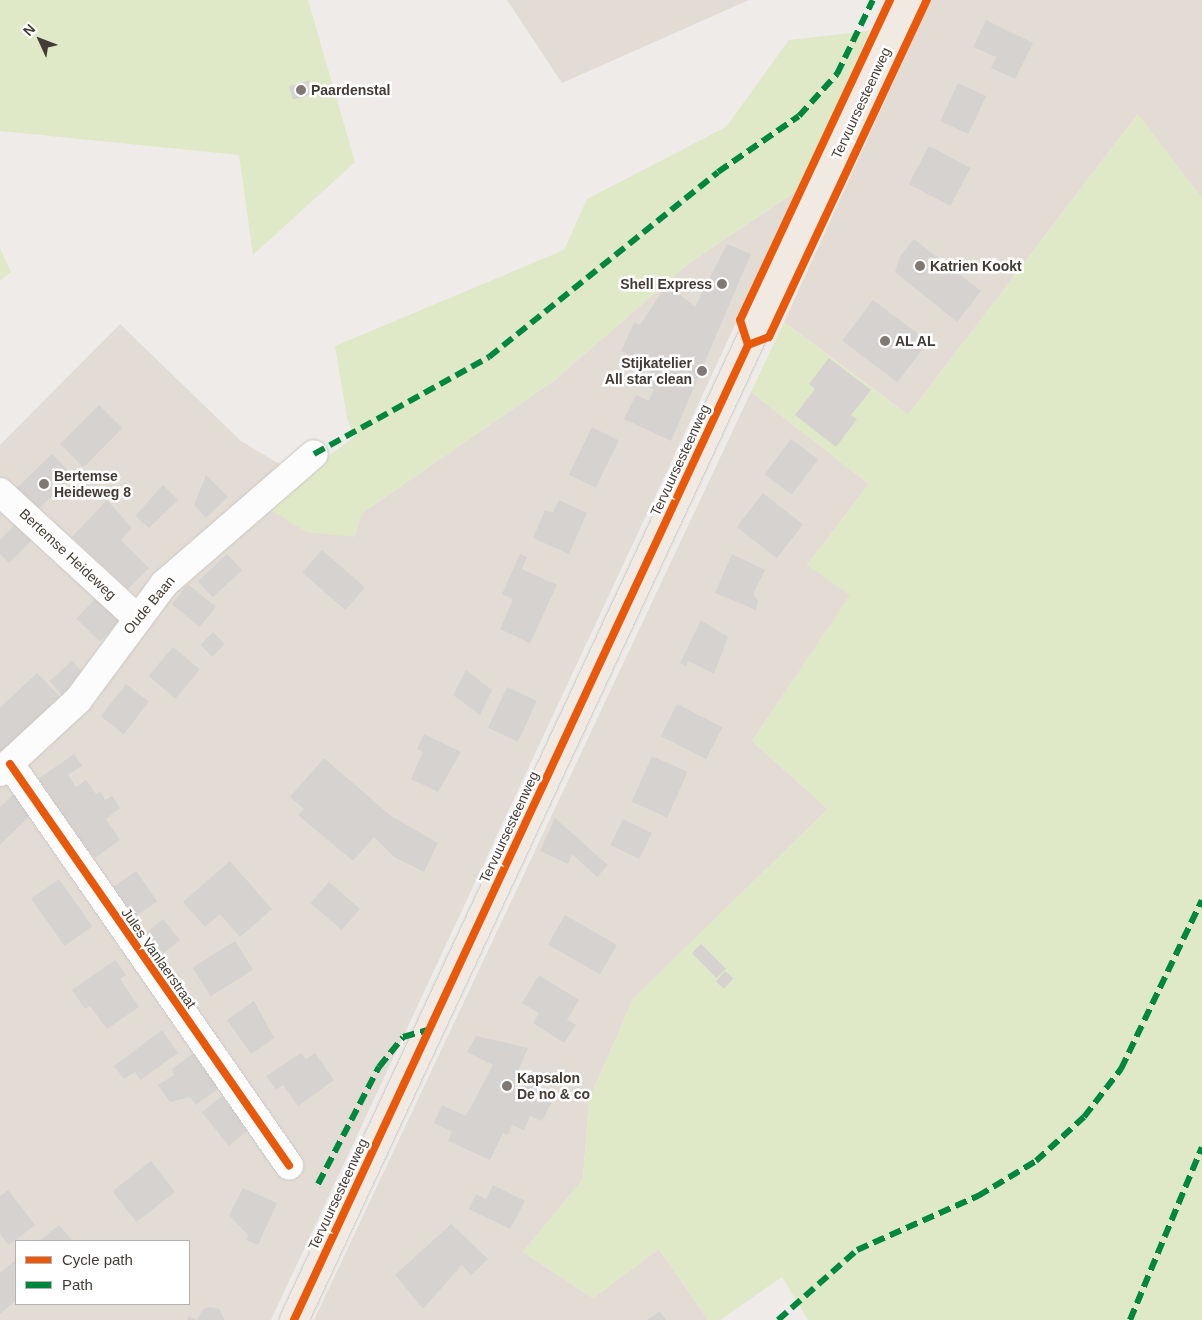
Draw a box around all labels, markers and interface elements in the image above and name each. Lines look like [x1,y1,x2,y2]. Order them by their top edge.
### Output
north arrow [15,15,65,65]
text: N [20,21,38,39]
street label: Tervuursesteenweg [828,44,894,162]
place label: Paardenstal [311,82,390,98]
marker: Paardenstal [295,84,307,96]
place label: Katrien Kookt [930,258,1022,274]
marker: Katrien Kookt [914,260,926,272]
place label: Shell Express [620,276,712,292]
marker: Shell Express [716,278,728,290]
place label: AL AL [895,333,936,349]
marker: AL AL [879,335,891,347]
place label: Stijkatelier All star clean [605,355,692,388]
marker: Stijkatelier All star clean [696,365,708,377]
street label: Tervuursesteenweg [647,401,713,519]
place label: Bertemse Heideweg 8 [54,468,131,501]
marker: Bertemse Heideweg 8 [38,478,50,490]
street label: Bertemse Heideweg [16,505,120,603]
street label: Oude Baan [120,572,178,638]
street label: Tervuursesteenweg [476,768,542,886]
street label: Jules Vanlaerstraat [118,905,200,1011]
place label: Kapsalon De no & co [517,1070,590,1102]
marker: Kapsalon De no & co [501,1080,513,1092]
street label: Tervuursesteenweg [305,1135,371,1253]
legend [15,1240,190,1305]
text: Cycle path [62,1251,133,1268]
text: Path [62,1276,93,1293]

